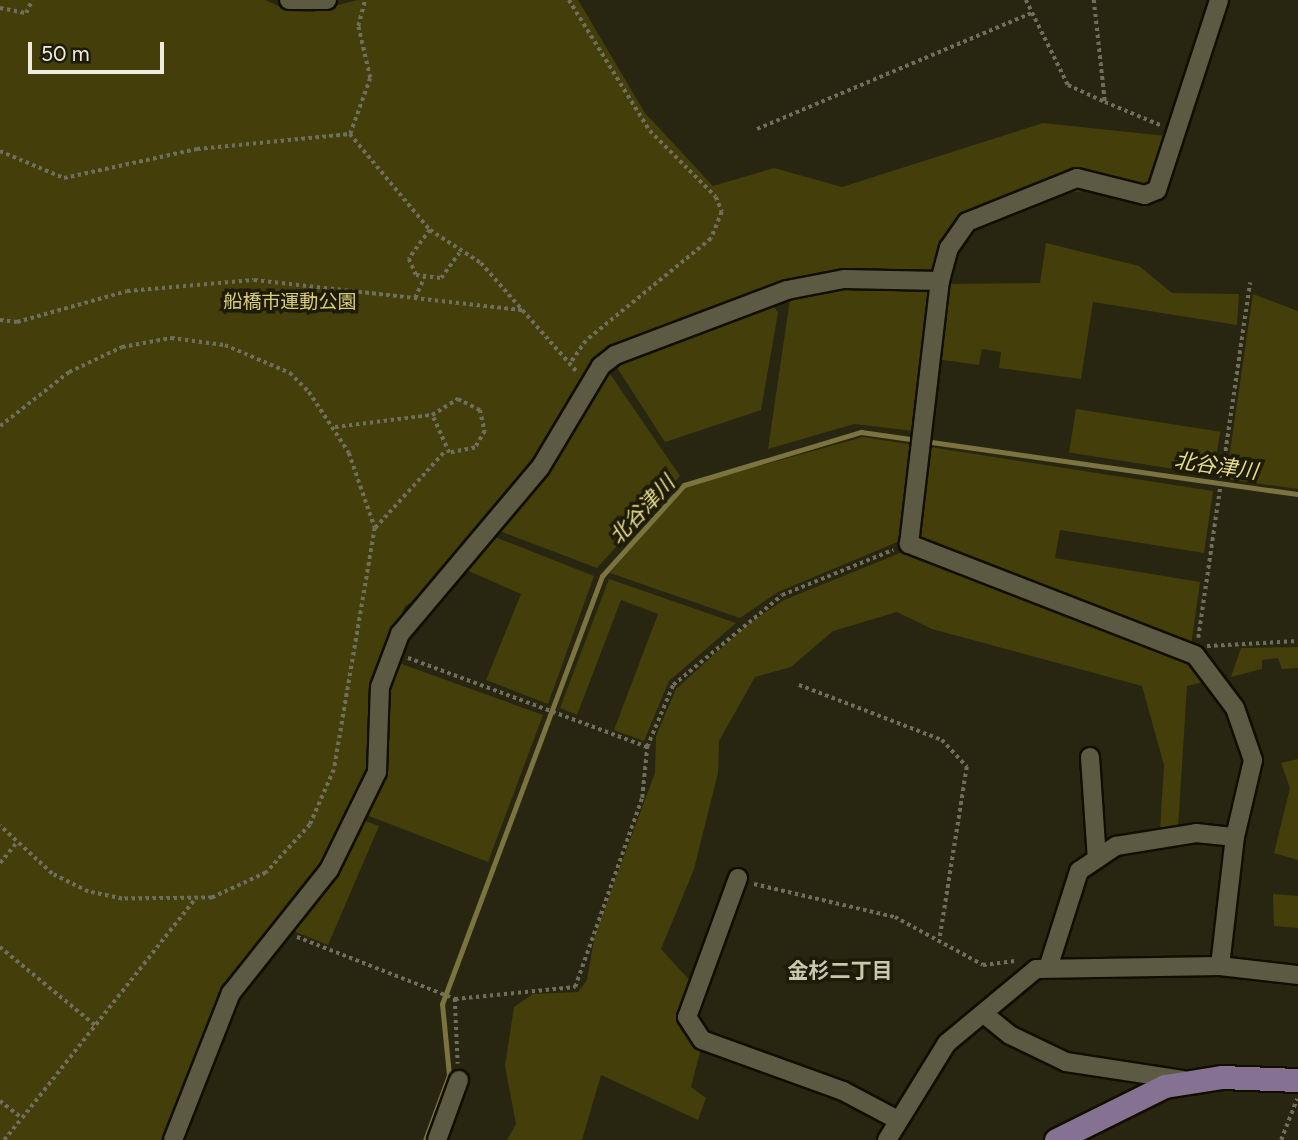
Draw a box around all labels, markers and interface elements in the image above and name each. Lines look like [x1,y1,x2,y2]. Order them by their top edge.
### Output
scale bar [32,28,168,72]
text: 50 m [41,41,90,66]
park label: 船橋市運動公園 [224,291,356,313]
water label: 北谷津川 [1173,448,1259,484]
water label: 北谷津川 [604,471,680,549]
district label: 金杉二丁目 [788,958,892,984]

